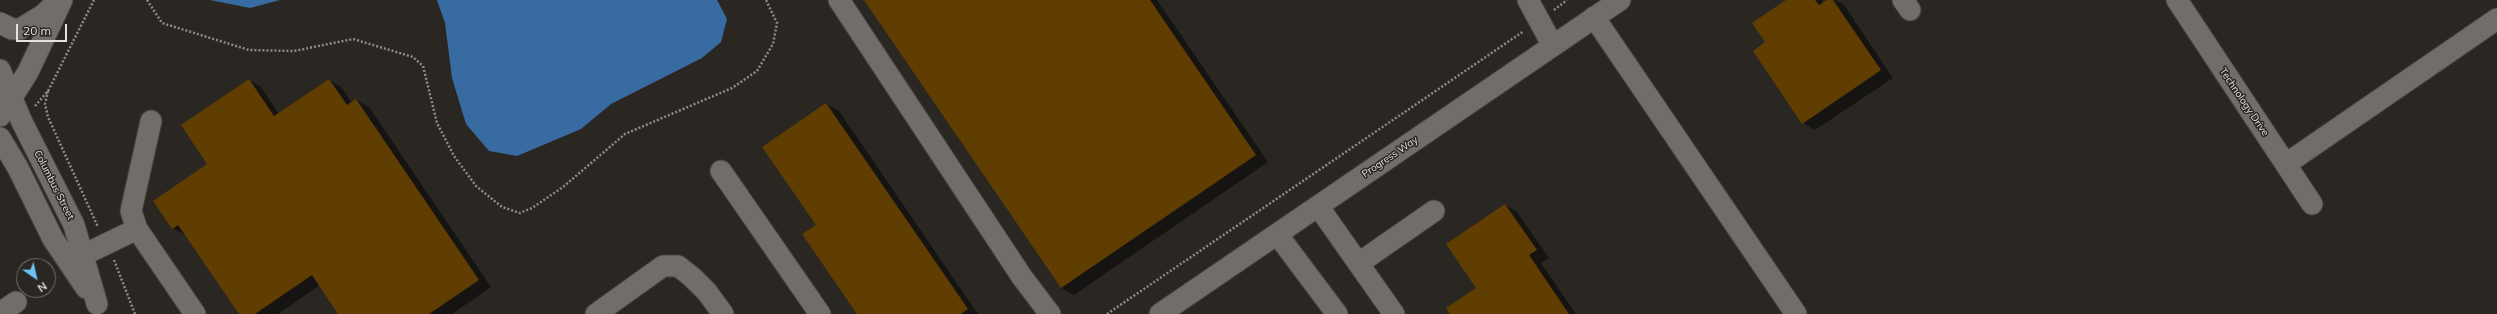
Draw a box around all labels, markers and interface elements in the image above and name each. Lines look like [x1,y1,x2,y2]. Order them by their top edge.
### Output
scale bar [18,16,69,42]
text: 20 m [23,23,51,38]
street label: Technology Drive [2217,66,2271,138]
street label: Progress Way [1360,134,1420,180]
street label: Columbus Street [31,148,77,222]
north arrow [16,258,56,298]
text: N [35,279,50,295]

